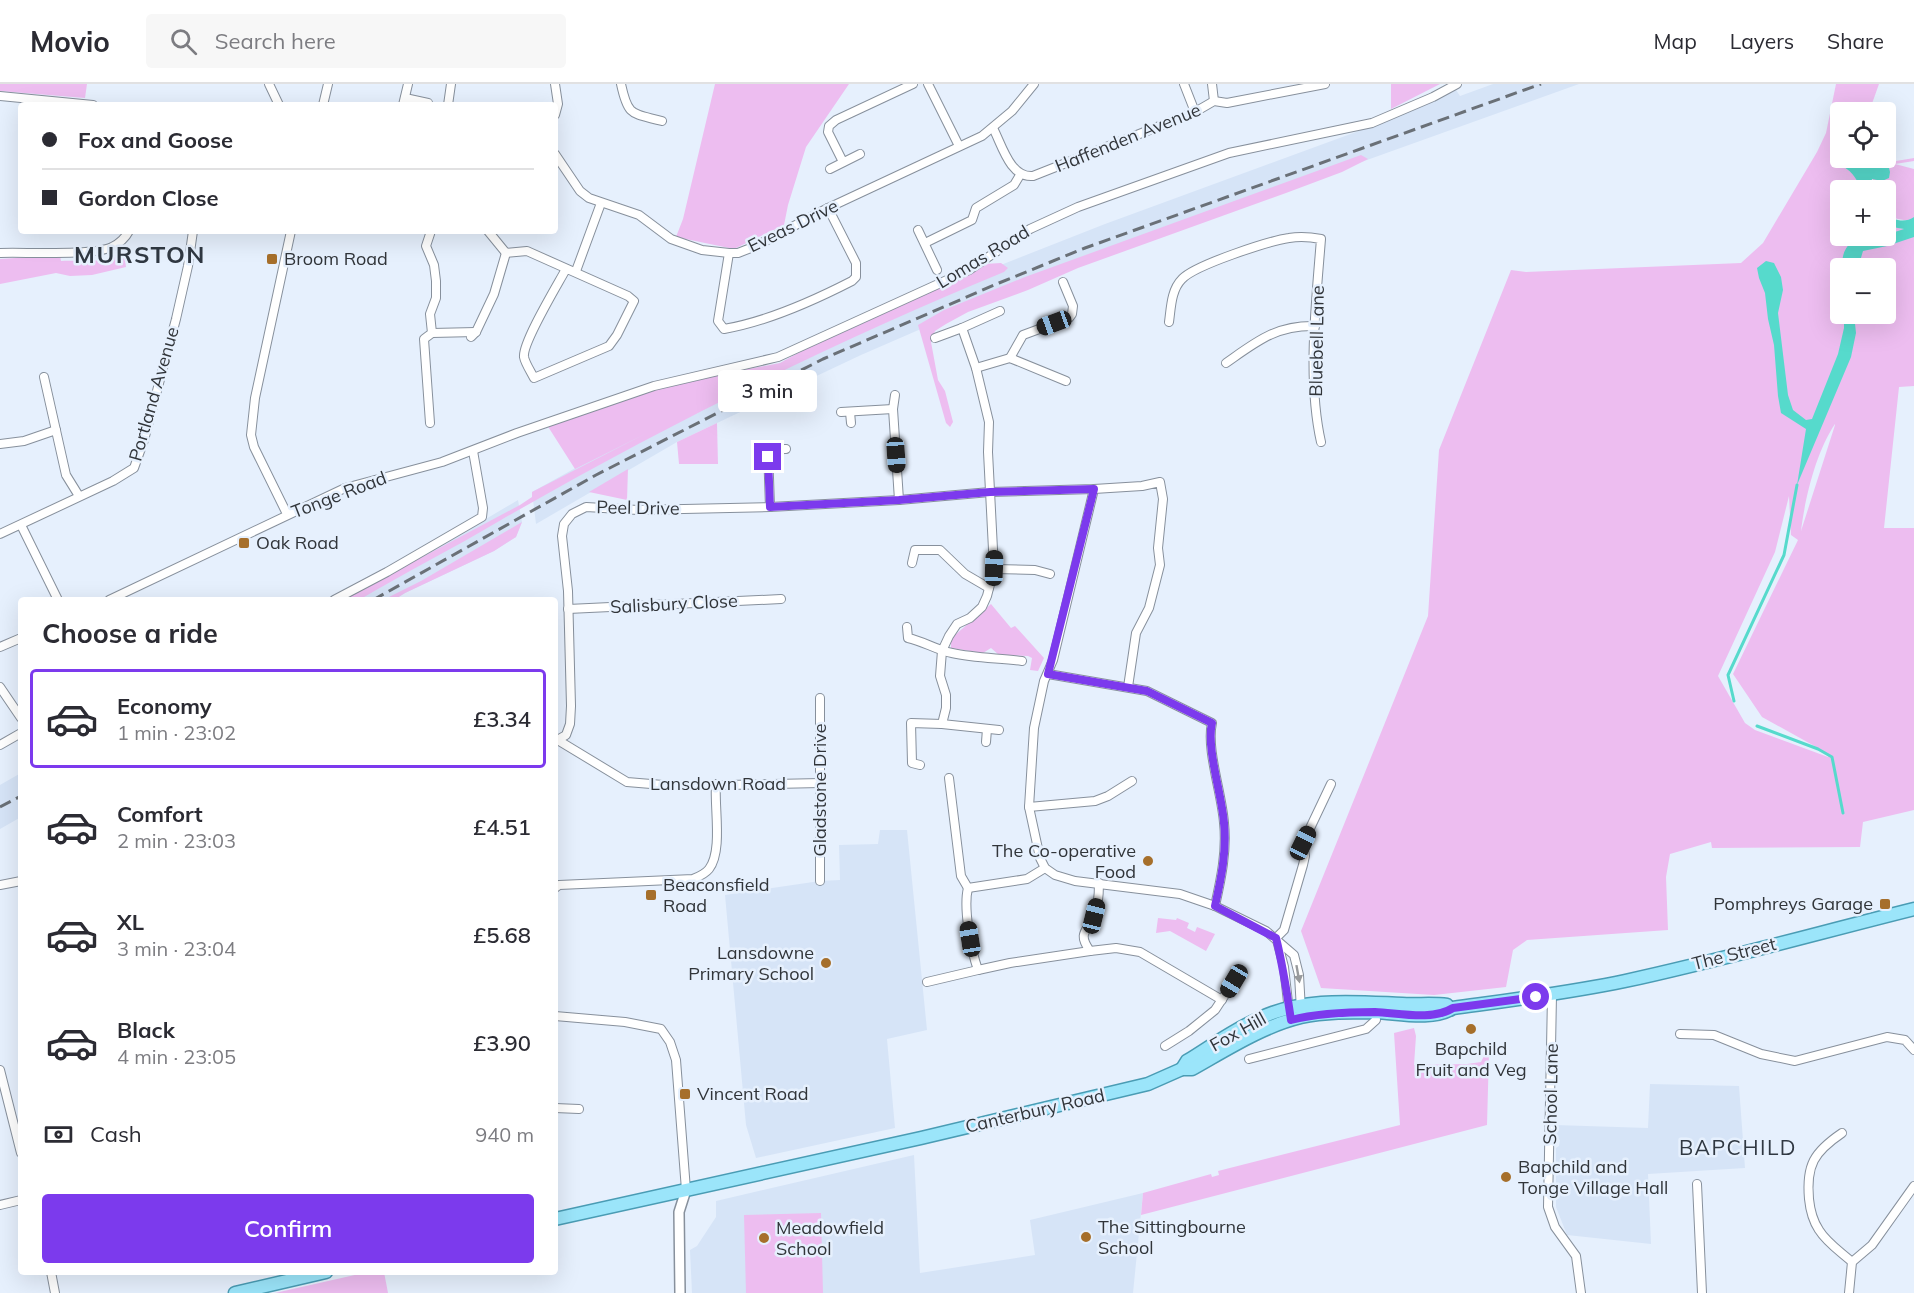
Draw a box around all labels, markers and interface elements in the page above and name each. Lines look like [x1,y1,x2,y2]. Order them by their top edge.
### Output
search box [146,14,566,68]
text: Movio [30,24,110,59]
icon: search [167,25,200,58]
text: Search here [215,27,336,55]
text: Map [1654,28,1697,54]
text: Layers [1730,28,1794,54]
text: Share [1827,28,1884,54]
street label: Haffenden Avenue [1052,98,1204,177]
map controls [1830,102,1896,324]
button: locate [1830,102,1896,168]
text: Fox and Goose [78,126,233,154]
button: + [1830,180,1896,246]
text: Gordon Close [78,184,219,212]
street label: Eveas Drive [744,194,842,257]
street label: Lomas Road [932,220,1033,293]
district label: MURSTON [74,239,206,269]
place label: Broom Road [284,247,388,270]
marker: Broom Road [265,252,279,266]
button: − [1830,258,1896,324]
street label: Bluebell Lane [1304,285,1329,397]
car [1034,308,1074,338]
street label: Portland Avenue [123,324,184,464]
callout: 3 min [718,370,818,412]
text: 3 min [742,378,793,403]
car [886,436,906,474]
route end [754,443,781,470]
street label: Tonge Road [288,466,390,523]
street label: Peel Drive [596,495,680,520]
place label: Oak Road [256,531,339,554]
marker: Oak Road [237,536,251,550]
car [984,550,1004,586]
street label: Salisbury Close [610,589,738,618]
text: Choose a ride [42,616,218,650]
icon: car [45,692,99,746]
text: Economy [117,692,212,720]
text: £3.34 [473,705,531,733]
text: 1 min · 23:02 [117,720,236,745]
street label: Gladstone Drive [808,724,831,856]
street label: Lansdown Road [650,772,786,795]
icon: car [45,800,99,854]
text: Comfort [117,800,203,828]
text: £4.51 [473,813,531,841]
car [1287,823,1319,863]
text: 2 min · 23:03 [117,828,236,853]
place label: The Co-operative Food [992,839,1136,883]
marker: The Co-operative Food [1141,854,1155,868]
place label: Beaconsfield Road [663,873,770,917]
marker: Beaconsfield Road [644,888,658,902]
place label: Pomphreys Garage [1713,892,1873,915]
car [1081,896,1107,936]
marker: Pomphreys Garage [1878,897,1892,911]
icon: car [45,908,99,962]
text: XL [117,908,144,936]
car [958,920,982,958]
text: £5.68 [473,921,531,949]
street label: The Street [1690,932,1778,975]
text: 3 min · 23:04 [117,936,236,961]
place label: Lansdowne Primary School [688,941,814,985]
marker: Lansdowne Primary School [819,956,833,970]
car [1217,961,1251,1001]
one-way arrow [1294,965,1303,984]
route start [1522,983,1549,1010]
street label: Fox Hill [1206,1007,1270,1056]
icon: car [45,1016,99,1070]
text: Black [117,1016,175,1044]
marker: Bapchild Fruit and Veg [1464,1022,1478,1036]
text: £3.90 [473,1029,531,1057]
place label: Bapchild Fruit and Veg [1415,1037,1527,1081]
street label: School Lane [1538,1043,1563,1145]
text: 4 min · 23:05 [117,1044,236,1069]
place label: Vincent Road [697,1082,809,1105]
street label: Canterbury Road [963,1083,1107,1138]
marker: Vincent Road [678,1087,692,1101]
icon: cash [42,1118,75,1151]
text: Cash [90,1120,142,1148]
text: 940 m [475,1122,534,1147]
district label: BAPCHILD [1679,1134,1797,1160]
place label: Bapchild and Tonge Village Hall [1518,1155,1668,1199]
marker: Bapchild and Tonge Village Hall [1499,1170,1513,1184]
button: Confirm [42,1194,534,1263]
place label: The Sittingbourne School [1098,1215,1246,1259]
place label: Meadowfield School [776,1216,884,1260]
marker: The Sittingbourne School [1079,1230,1093,1244]
marker: Meadowfield School [757,1231,771,1245]

